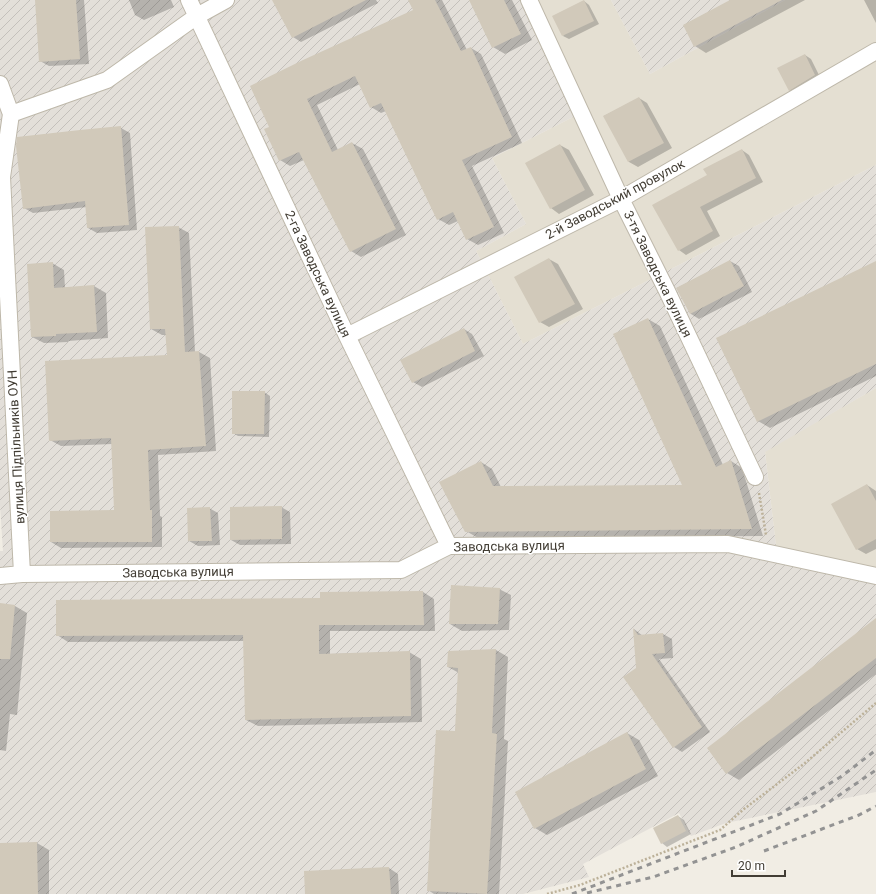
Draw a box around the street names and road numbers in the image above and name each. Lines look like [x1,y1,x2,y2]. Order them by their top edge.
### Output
street label: 2-й Заводський провулок [543,156,687,242]
street label: 2-га Заводська вулиця [282,208,354,340]
street label: 3-тя Заводська вулиця [621,208,695,340]
street label: вулиця Підпільників ОУН [4,370,28,524]
street label: Заводська вулиця [453,538,565,554]
street label: Заводська вулиця [122,564,234,580]

